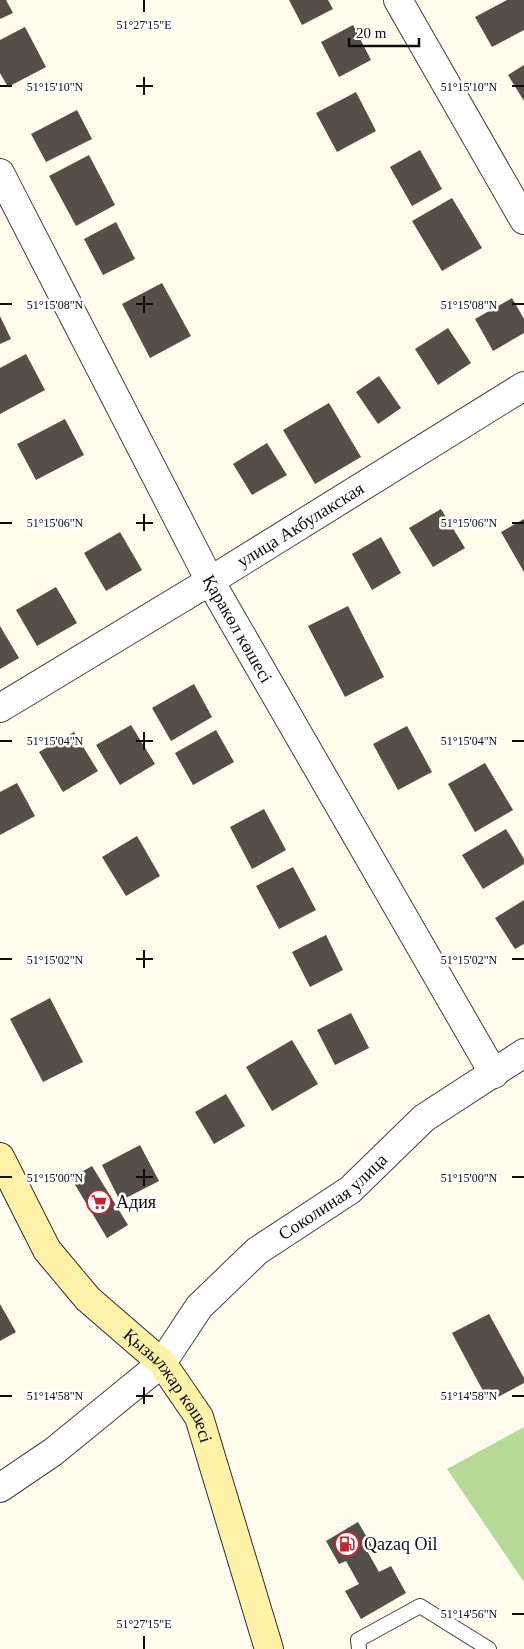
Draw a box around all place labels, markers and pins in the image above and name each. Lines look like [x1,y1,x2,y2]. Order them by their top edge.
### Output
supermarket icon: Адия [86,1189,112,1215]
place label: Адия [116,1192,156,1212]
fuel station icon: Qazaq Oil [334,1531,360,1557]
place label: Qazaq Oil [364,1534,437,1554]

